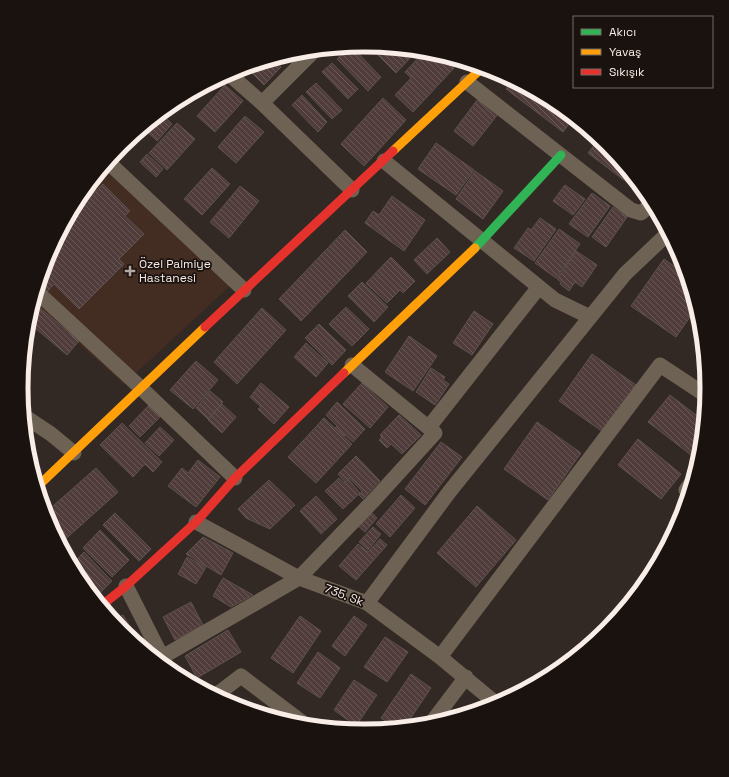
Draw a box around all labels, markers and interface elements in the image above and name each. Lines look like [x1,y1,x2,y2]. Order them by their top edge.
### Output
legend [573,16,713,88]
text: Akıcı [609,24,636,40]
text: Yavaş [609,44,641,60]
text: Sıkışık [609,64,645,80]
place label: Özel Palmiye Hastanesi [139,256,211,286]
marker: Özel Palmiye Hastanesi [124,265,136,277]
street label: 735. Sk [322,580,366,610]

